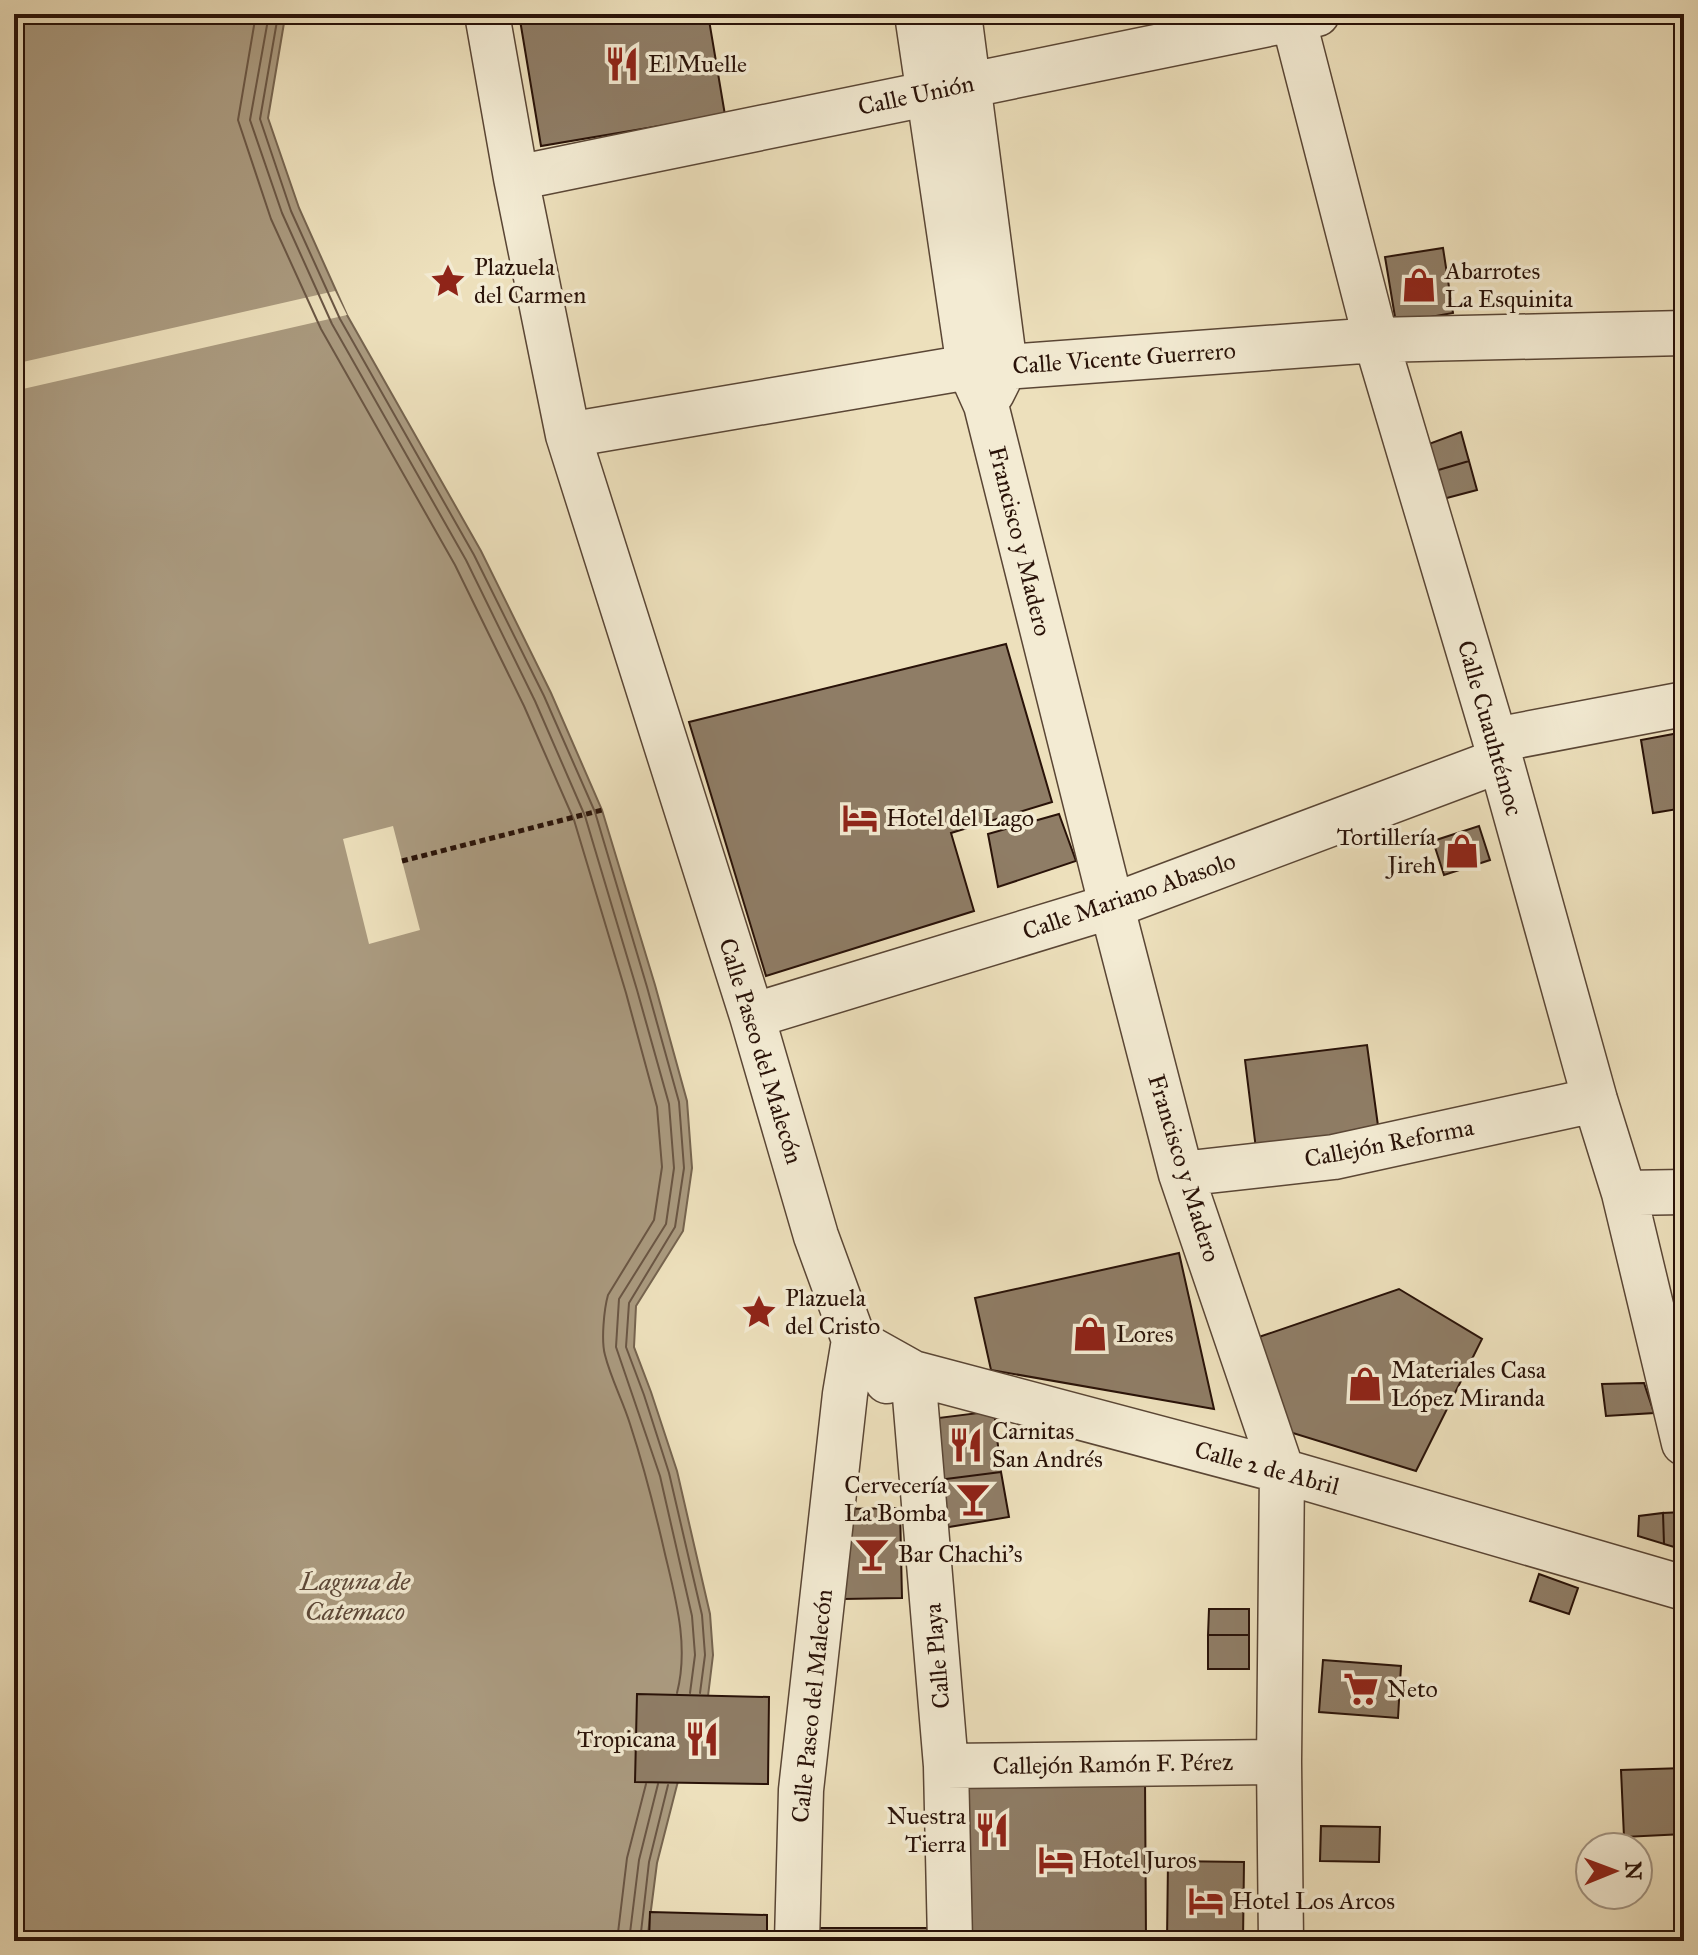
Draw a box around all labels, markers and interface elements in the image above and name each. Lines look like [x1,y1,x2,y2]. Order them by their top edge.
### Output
restaurant icon: El Muelle [603,45,641,83]
place label: El Muelle [648,49,747,79]
street label: Calle Unión [855,68,977,122]
place label: Plazuela del Carmen [474,252,586,310]
place label: Abarrotes La Esquinita [1444,256,1574,314]
place icon: Plazuela del Carmen [429,262,467,300]
shop icon: Abarrotes La Esquinita [1400,266,1438,304]
street label: Calle Vicente Guerrero [1011,335,1237,381]
street label: Francisco y Madero [982,443,1058,639]
street label: Calle Cuauhtémoc [1451,637,1529,819]
hotel icon: Hotel del Lago [841,799,879,837]
place label: Hotel del Lago [886,803,1034,833]
place label: Tortillería Jireh [1337,822,1437,880]
shop icon: Tortillería Jireh [1443,832,1481,870]
street label: Calle Mariano Abasolo [1019,845,1239,947]
street label: Calle Paseo del Malecón [712,934,810,1168]
street label: Francisco y Madero [1141,1070,1227,1266]
street label: Callejón Reforma [1302,1112,1477,1174]
place label: Plazuela del Cristo [785,1283,880,1341]
place icon: Plazuela del Cristo [740,1293,778,1331]
shop icon: Lores [1071,1315,1109,1353]
place label: Lores [1116,1319,1174,1349]
place label: Materiales Casa López Miranda [1391,1355,1547,1413]
shop icon: Materiales Casa López Miranda [1346,1365,1384,1403]
place label: Carnitas San Andrés [992,1416,1103,1474]
restaurant icon: Carnitas San Andrés [947,1426,985,1464]
street label: Calle 2 de Abril [1191,1434,1343,1502]
place label: Cervecería La Bomba [844,1470,948,1528]
bar icon: Cervecería La Bomba [954,1480,992,1518]
bar icon: Bar Chachi's [853,1535,891,1573]
place label: Bar Chachi's [898,1539,1023,1569]
water label: Laguna de Catemaco [299,1565,411,1627]
street label: Calle Paseo del Malecón [785,1588,839,1824]
street label: Calle Playa [917,1601,957,1710]
supermarket icon: Neto [1342,1670,1380,1708]
place label: Neto [1387,1674,1438,1704]
restaurant icon: Tropicana [683,1720,721,1758]
place label: Tropicana [577,1724,677,1754]
street label: Callejón Ramón F. Pérez [992,1747,1234,1781]
place label: Nuestra Tierra [887,1801,967,1859]
restaurant icon: Nuestra Tierra [973,1811,1011,1849]
north arrow [1574,1831,1654,1911]
hotel icon: Hotel Juros [1037,1841,1075,1879]
place label: Hotel Juros [1082,1845,1197,1875]
text: N [1620,1861,1647,1881]
hotel icon: Hotel Los Arcos [1187,1882,1225,1920]
place label: Hotel Los Arcos [1232,1886,1395,1916]

